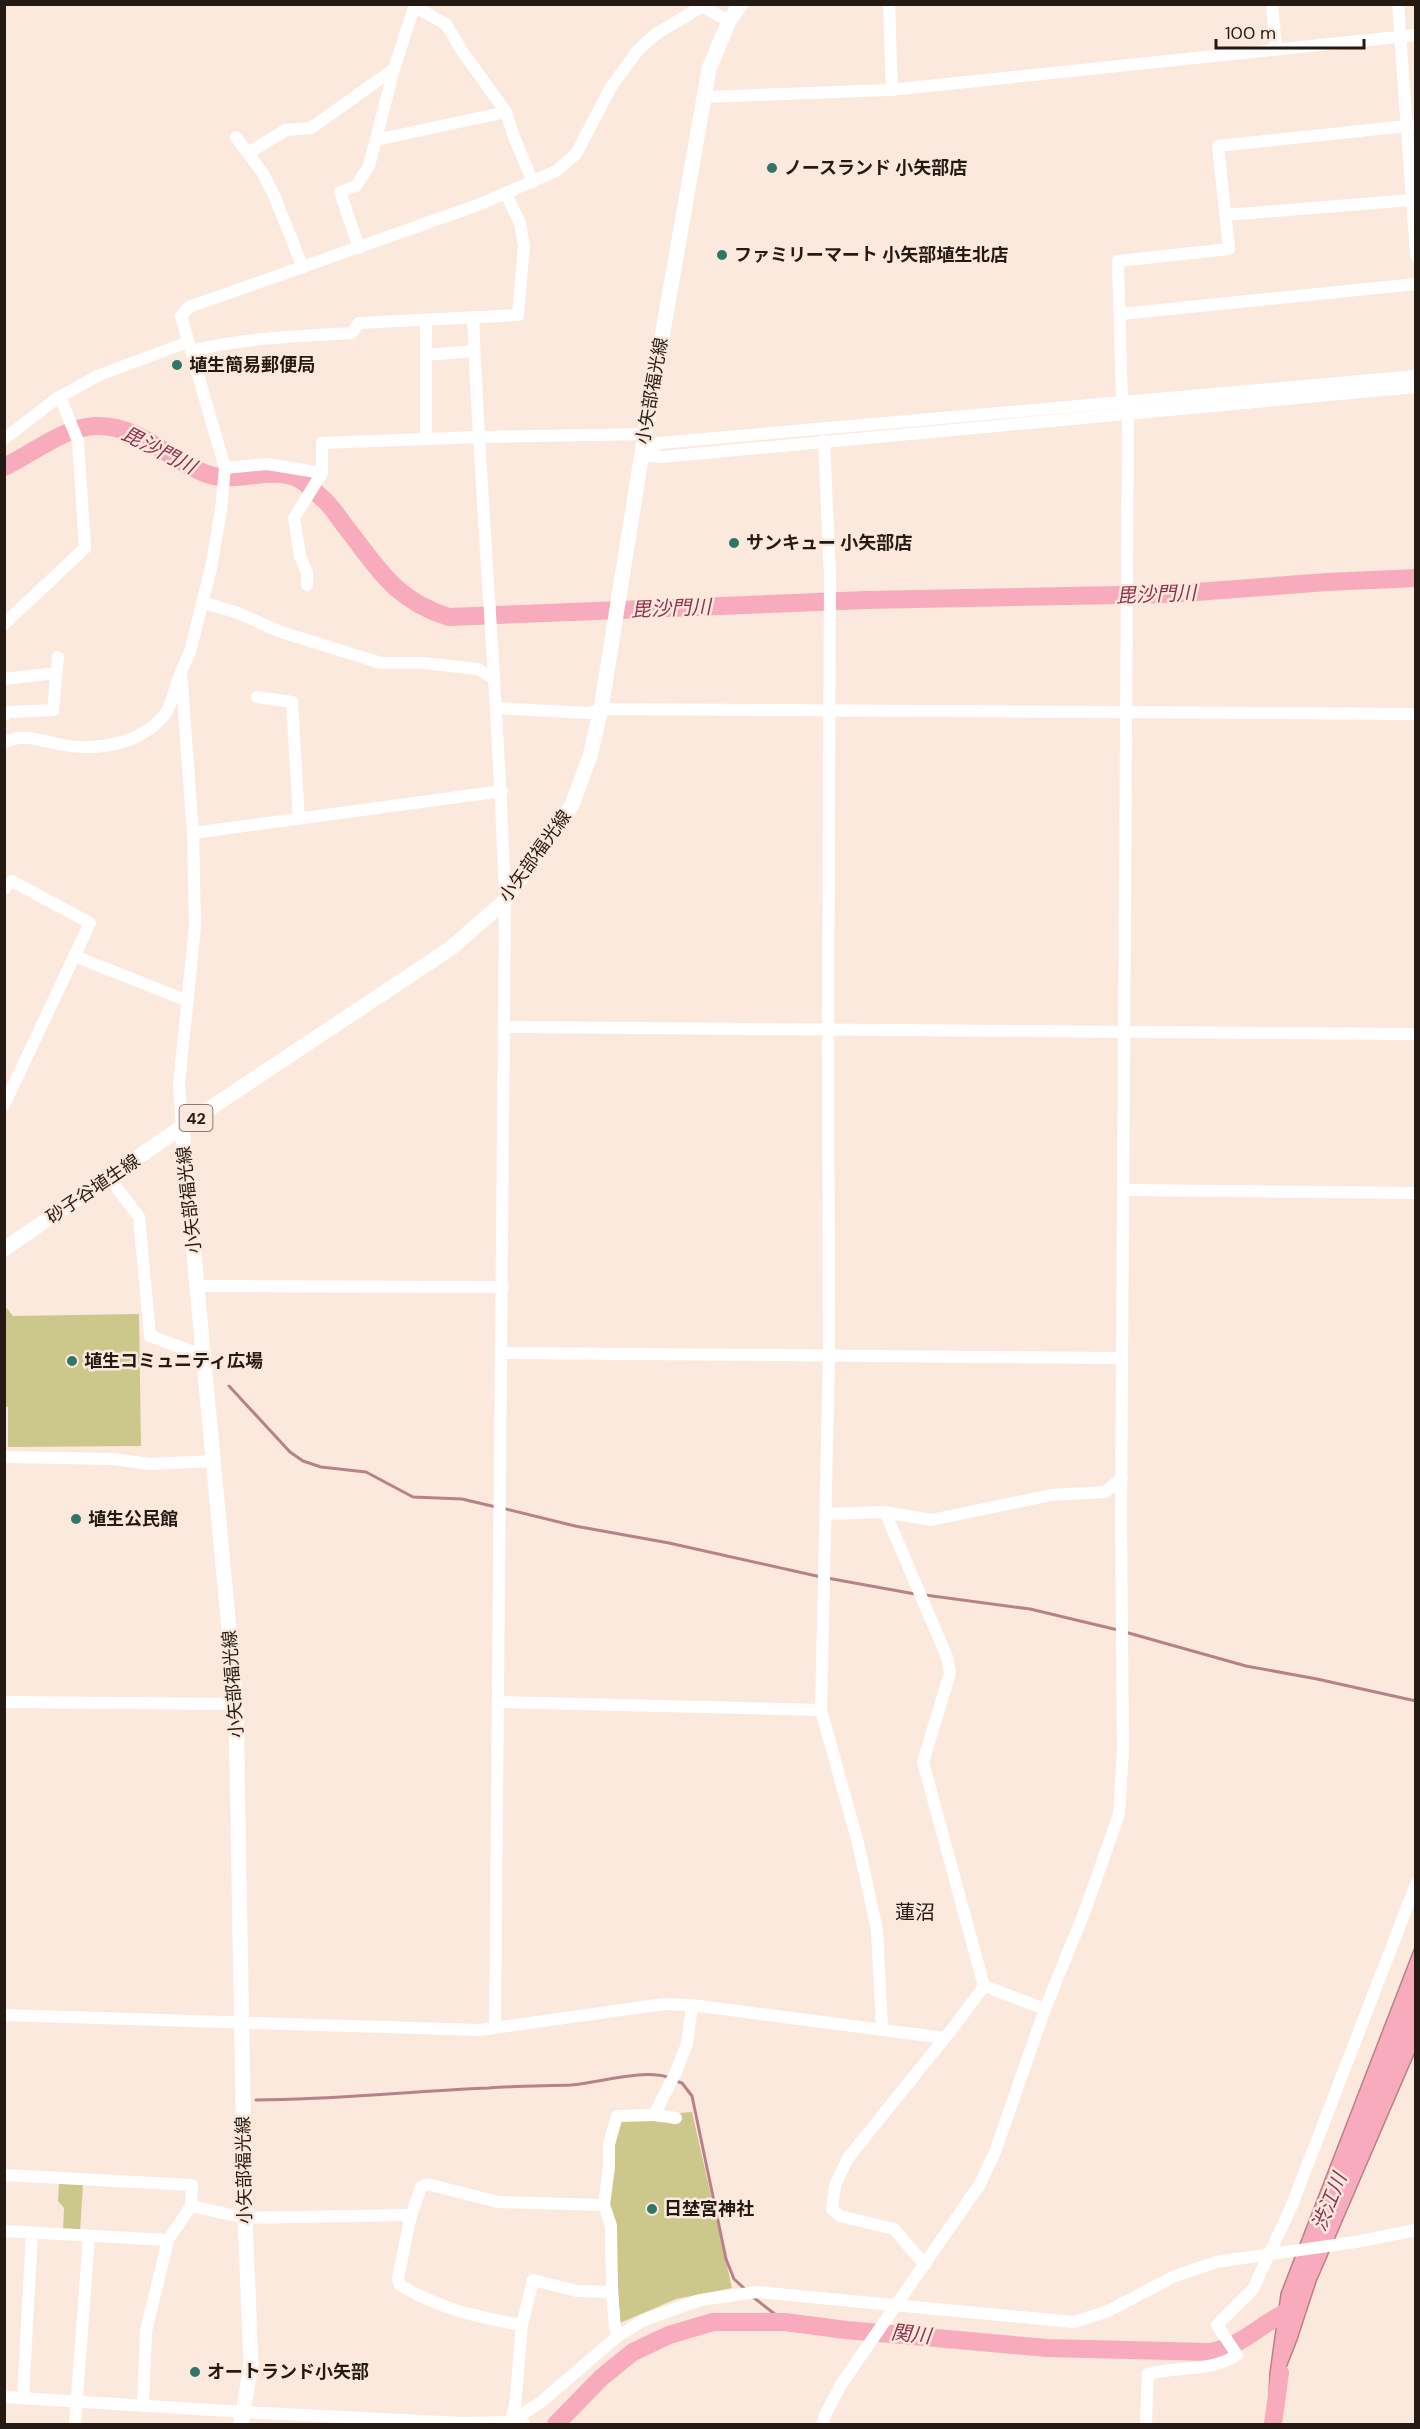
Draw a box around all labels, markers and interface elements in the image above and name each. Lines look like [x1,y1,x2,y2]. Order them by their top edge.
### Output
scale bar [1216,12,1364,50]
text: 100 m [1225,21,1276,45]
place label: ノースランド 小矢部店 [784,156,967,180]
marker: ノースランド 小矢部店 [765,161,779,175]
place label: ファミリーマート 小矢部埴生北店 [734,243,1008,267]
marker: ファミリーマート 小矢部埴生北店 [715,248,729,262]
street label: 小矢部福光線 [631,336,673,446]
place label: 埴生簡易郵便局 [189,353,315,377]
marker: 埴生簡易郵便局 [170,358,184,372]
water label: 毘沙門川 [117,420,202,481]
place label: サンキュー 小矢部店 [746,531,912,555]
marker: サンキュー 小矢部店 [727,536,741,550]
water label: 毘沙門川 [1116,580,1198,608]
water label: 毘沙門川 [631,594,713,622]
street label: 小矢部福光線 [494,805,576,907]
road number: 42 [180,1105,212,1131]
street label: 小矢部福光線 [171,1145,207,1255]
street label: 砂子谷埴生線 [42,1149,144,1229]
place label: 埴生コミュニティ広場 [84,1349,263,1373]
marker: 埴生コミュニティ広場 [65,1354,79,1368]
place label: 埴生公民館 [88,1507,178,1531]
marker: 埴生公民館 [69,1512,83,1526]
street label: 小矢部福光線 [217,1629,249,1739]
district label: 蓮沼 [895,1899,935,1925]
street label: 小矢部福光線 [231,2116,257,2224]
water label: 渋江川 [1306,2167,1353,2235]
place label: 日埜宮神社 [664,2197,754,2221]
marker: 日埜宮神社 [645,2202,659,2216]
water label: 関川 [890,2319,934,2349]
place label: オートランド小矢部 [207,2360,369,2384]
marker: オートランド小矢部 [188,2365,202,2379]

